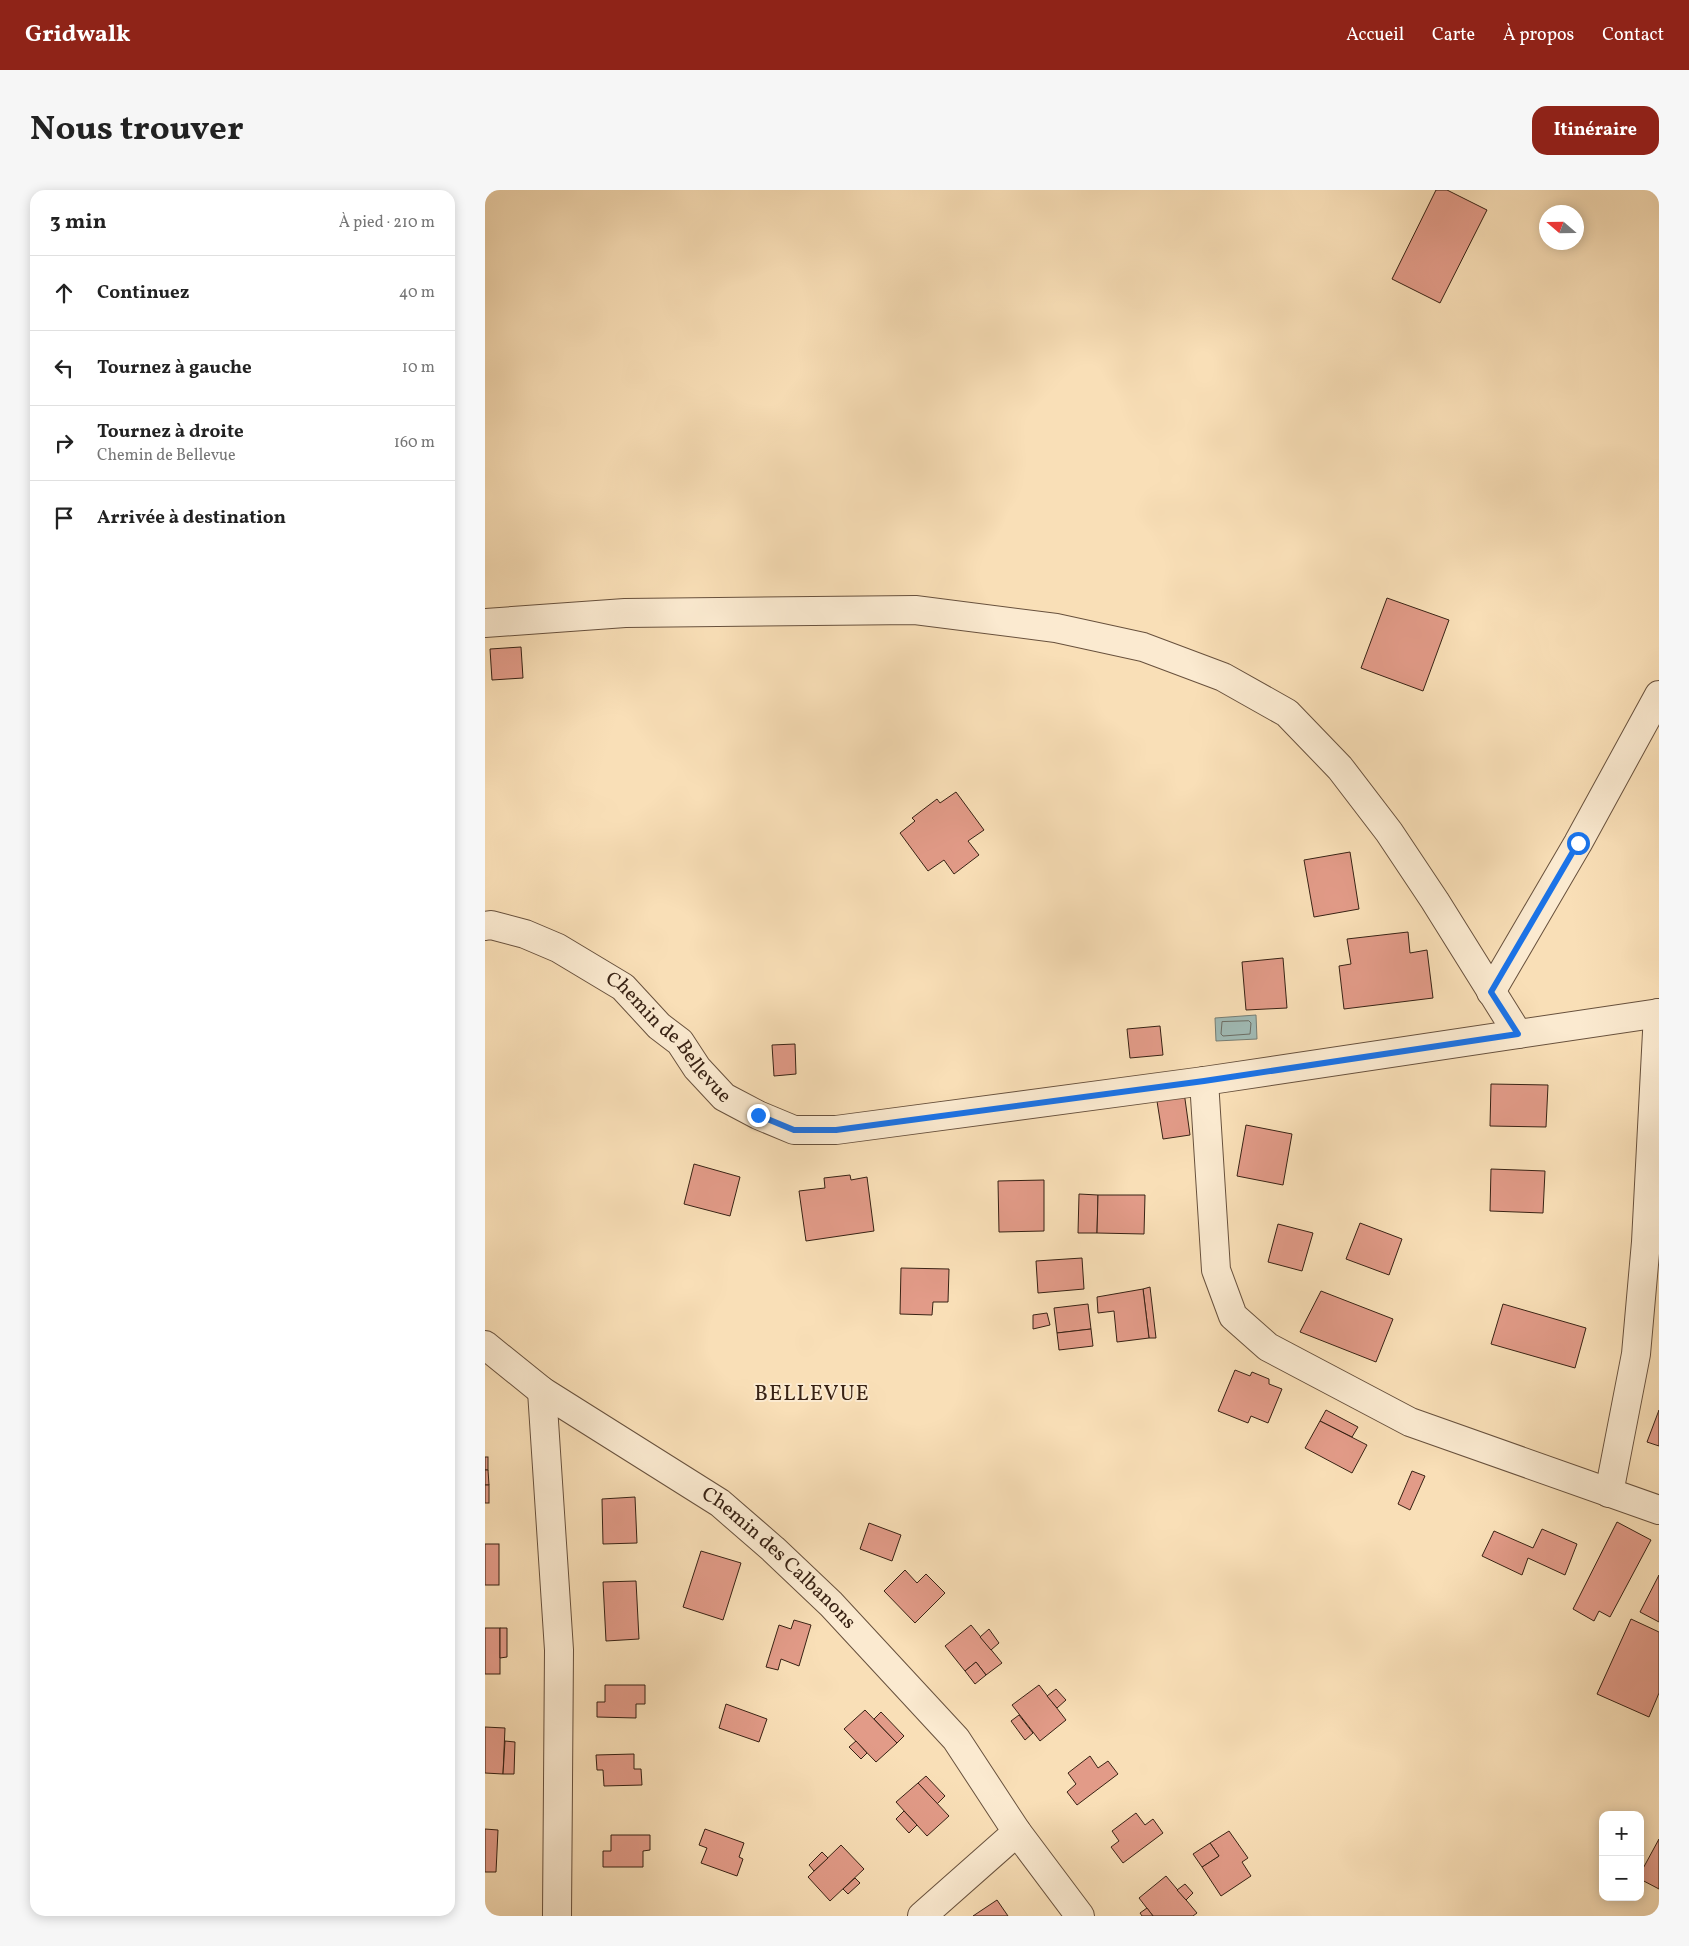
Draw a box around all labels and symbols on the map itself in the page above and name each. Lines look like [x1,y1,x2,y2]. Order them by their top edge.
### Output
north arrow [1539,205,1584,250]
route start [1567,832,1590,855]
street label: Chemin de Bellevue [600,965,737,1110]
route end [747,1104,770,1127]
district label: BELLEVUE [754,1379,870,1410]
street label: Chemin des Calbanons [696,1481,862,1636]

